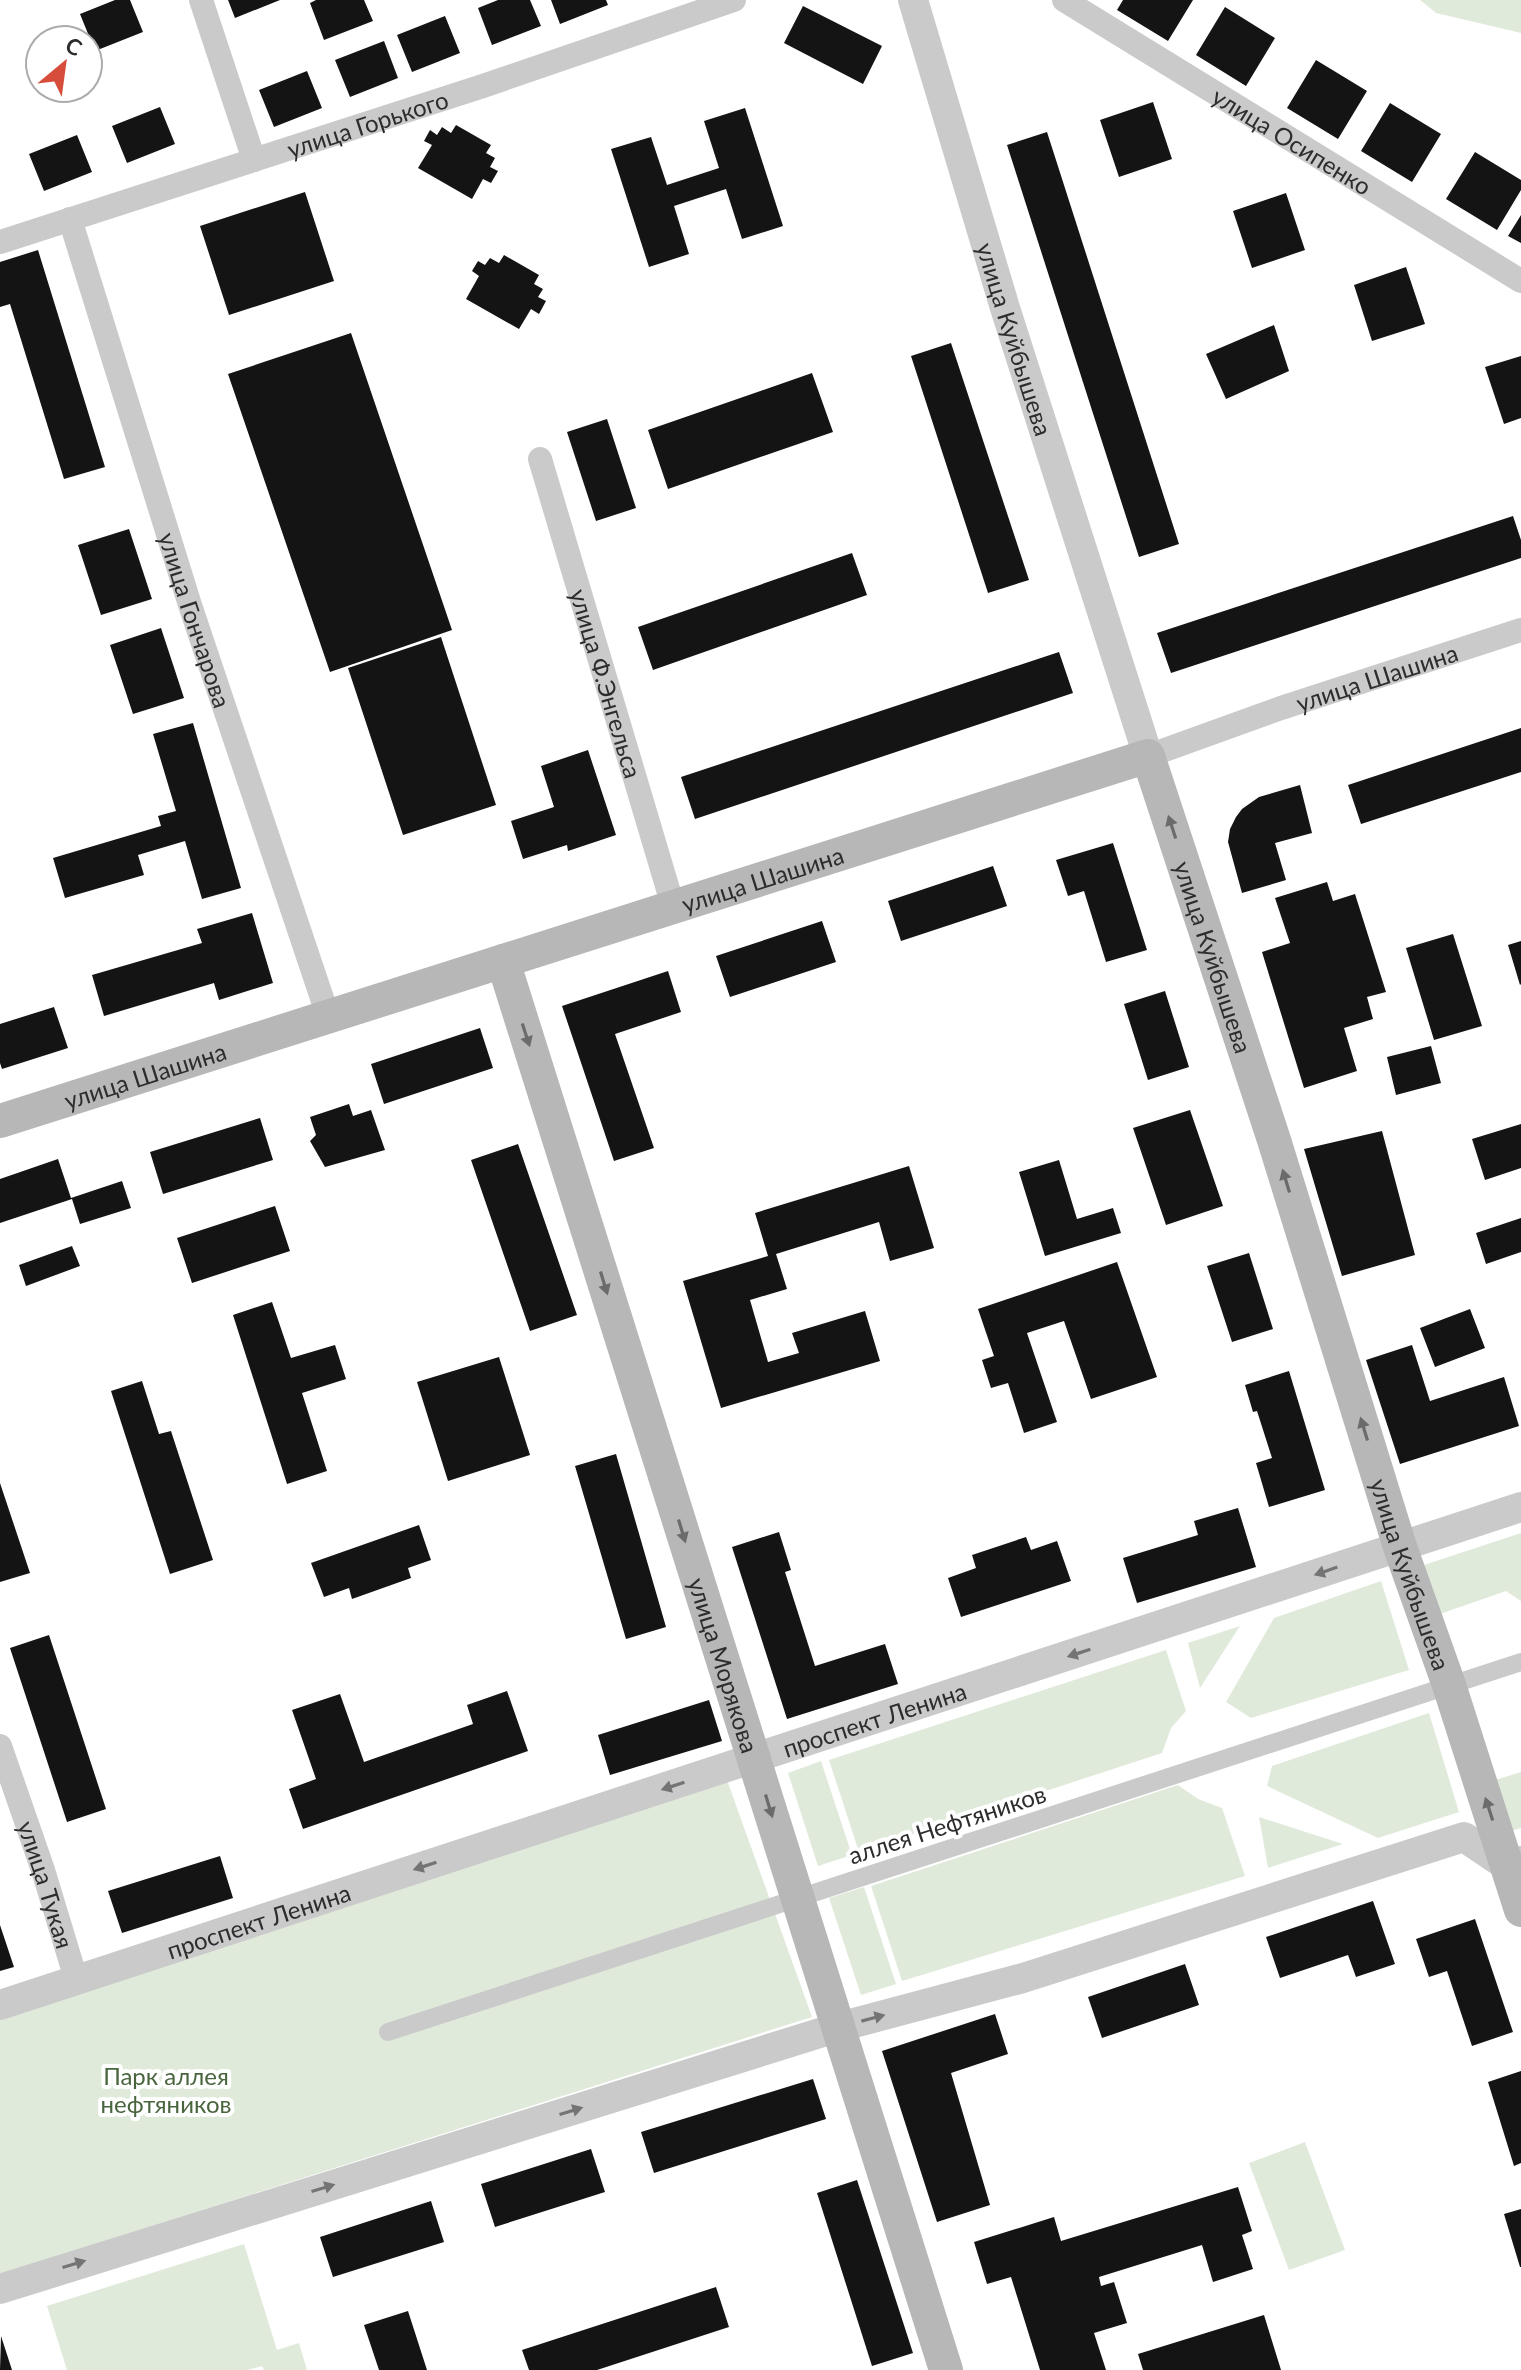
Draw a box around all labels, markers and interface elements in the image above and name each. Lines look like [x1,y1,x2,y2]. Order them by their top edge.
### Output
north arrow [24,24,104,104]
text: С [61,31,87,62]
street label: улица Осипенко [1207,81,1377,200]
street label: улица Горького [283,84,452,163]
street label: улица Куйбышева [972,239,1059,439]
street label: улица Гончарова [154,528,238,711]
street label: улица Ф.Энгельса [565,585,649,781]
street label: улица Шашина [1292,637,1461,717]
one-way arrow [1165,815,1177,839]
street label: улица Шашина [678,839,847,918]
street label: улица Куйбышева [1169,857,1259,1057]
one-way arrow [521,1024,533,1048]
street label: улица Шашина [60,1036,229,1114]
one-way arrow [1280,1169,1292,1193]
one-way arrow [599,1272,611,1296]
one-way arrow [1357,1417,1370,1441]
street label: улица Куйбышева [1365,1475,1457,1674]
one-way arrow [677,1520,689,1544]
one-way arrow [1314,1566,1338,1578]
street label: улица Морякова [683,1574,765,1756]
one-way arrow [1067,1647,1091,1659]
street label: проспект Ленина [779,1675,970,1762]
street label: аллея Нефтяников [845,1778,1049,1870]
one-way arrow [660,1780,684,1792]
one-way arrow [763,1794,776,1818]
one-way arrow [1482,1797,1494,1821]
street label: улица Тукая [12,1817,80,1952]
one-way arrow [413,1861,437,1873]
street label: проспект Ленина [163,1877,354,1964]
one-way arrow [861,2011,885,2024]
park label: Парк аллея нефтяников [101,2061,231,2118]
one-way arrow [559,2104,583,2117]
one-way arrow [311,2181,335,2194]
one-way arrow [63,2258,87,2270]

